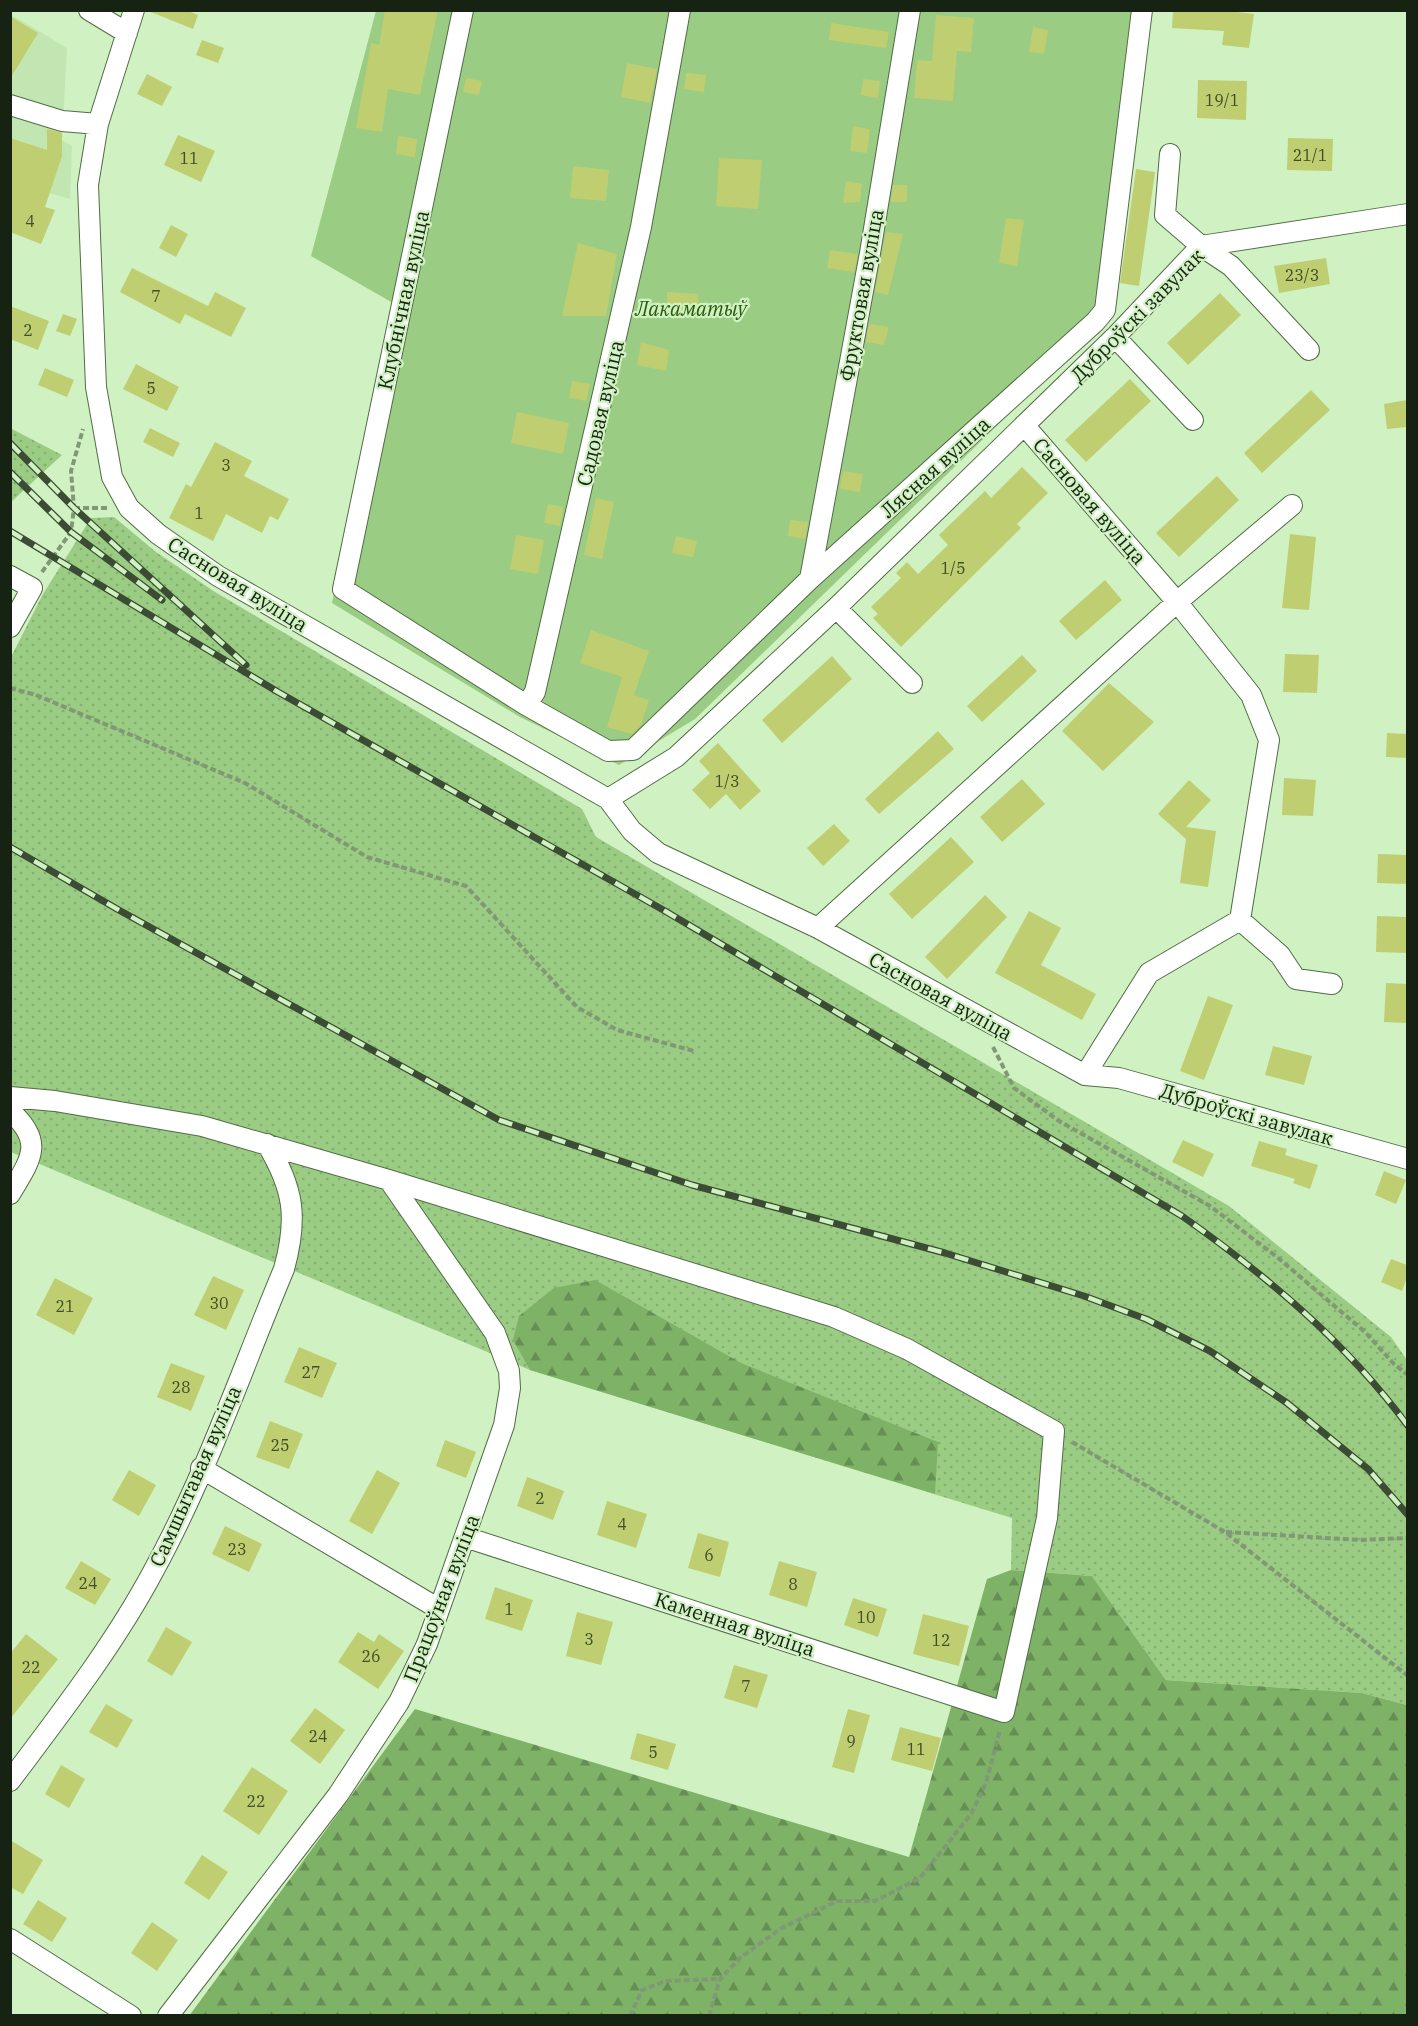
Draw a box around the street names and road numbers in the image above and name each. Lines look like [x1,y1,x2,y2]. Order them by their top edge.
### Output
street label: Фруктовая вуліца [833,207,889,383]
street label: Клубнічная вуліца [371,208,435,392]
street label: Дуброўскі завулак [1064,242,1210,388]
street label: Садовая вуліца [570,337,630,489]
street label: Лясная вуліца [874,410,996,524]
street label: Сасновая вуліца [1027,432,1153,570]
street label: Сасновая вуліца [163,530,313,638]
street label: Сасновая вуліца [864,945,1018,1047]
street label: Дуброўскі завулак [1157,1076,1337,1152]
street label: Самшытавая вуліца [143,1381,247,1571]
street label: Працоўная вуліца [397,1510,485,1686]
street label: Каменная вуліца [651,1585,819,1663]

